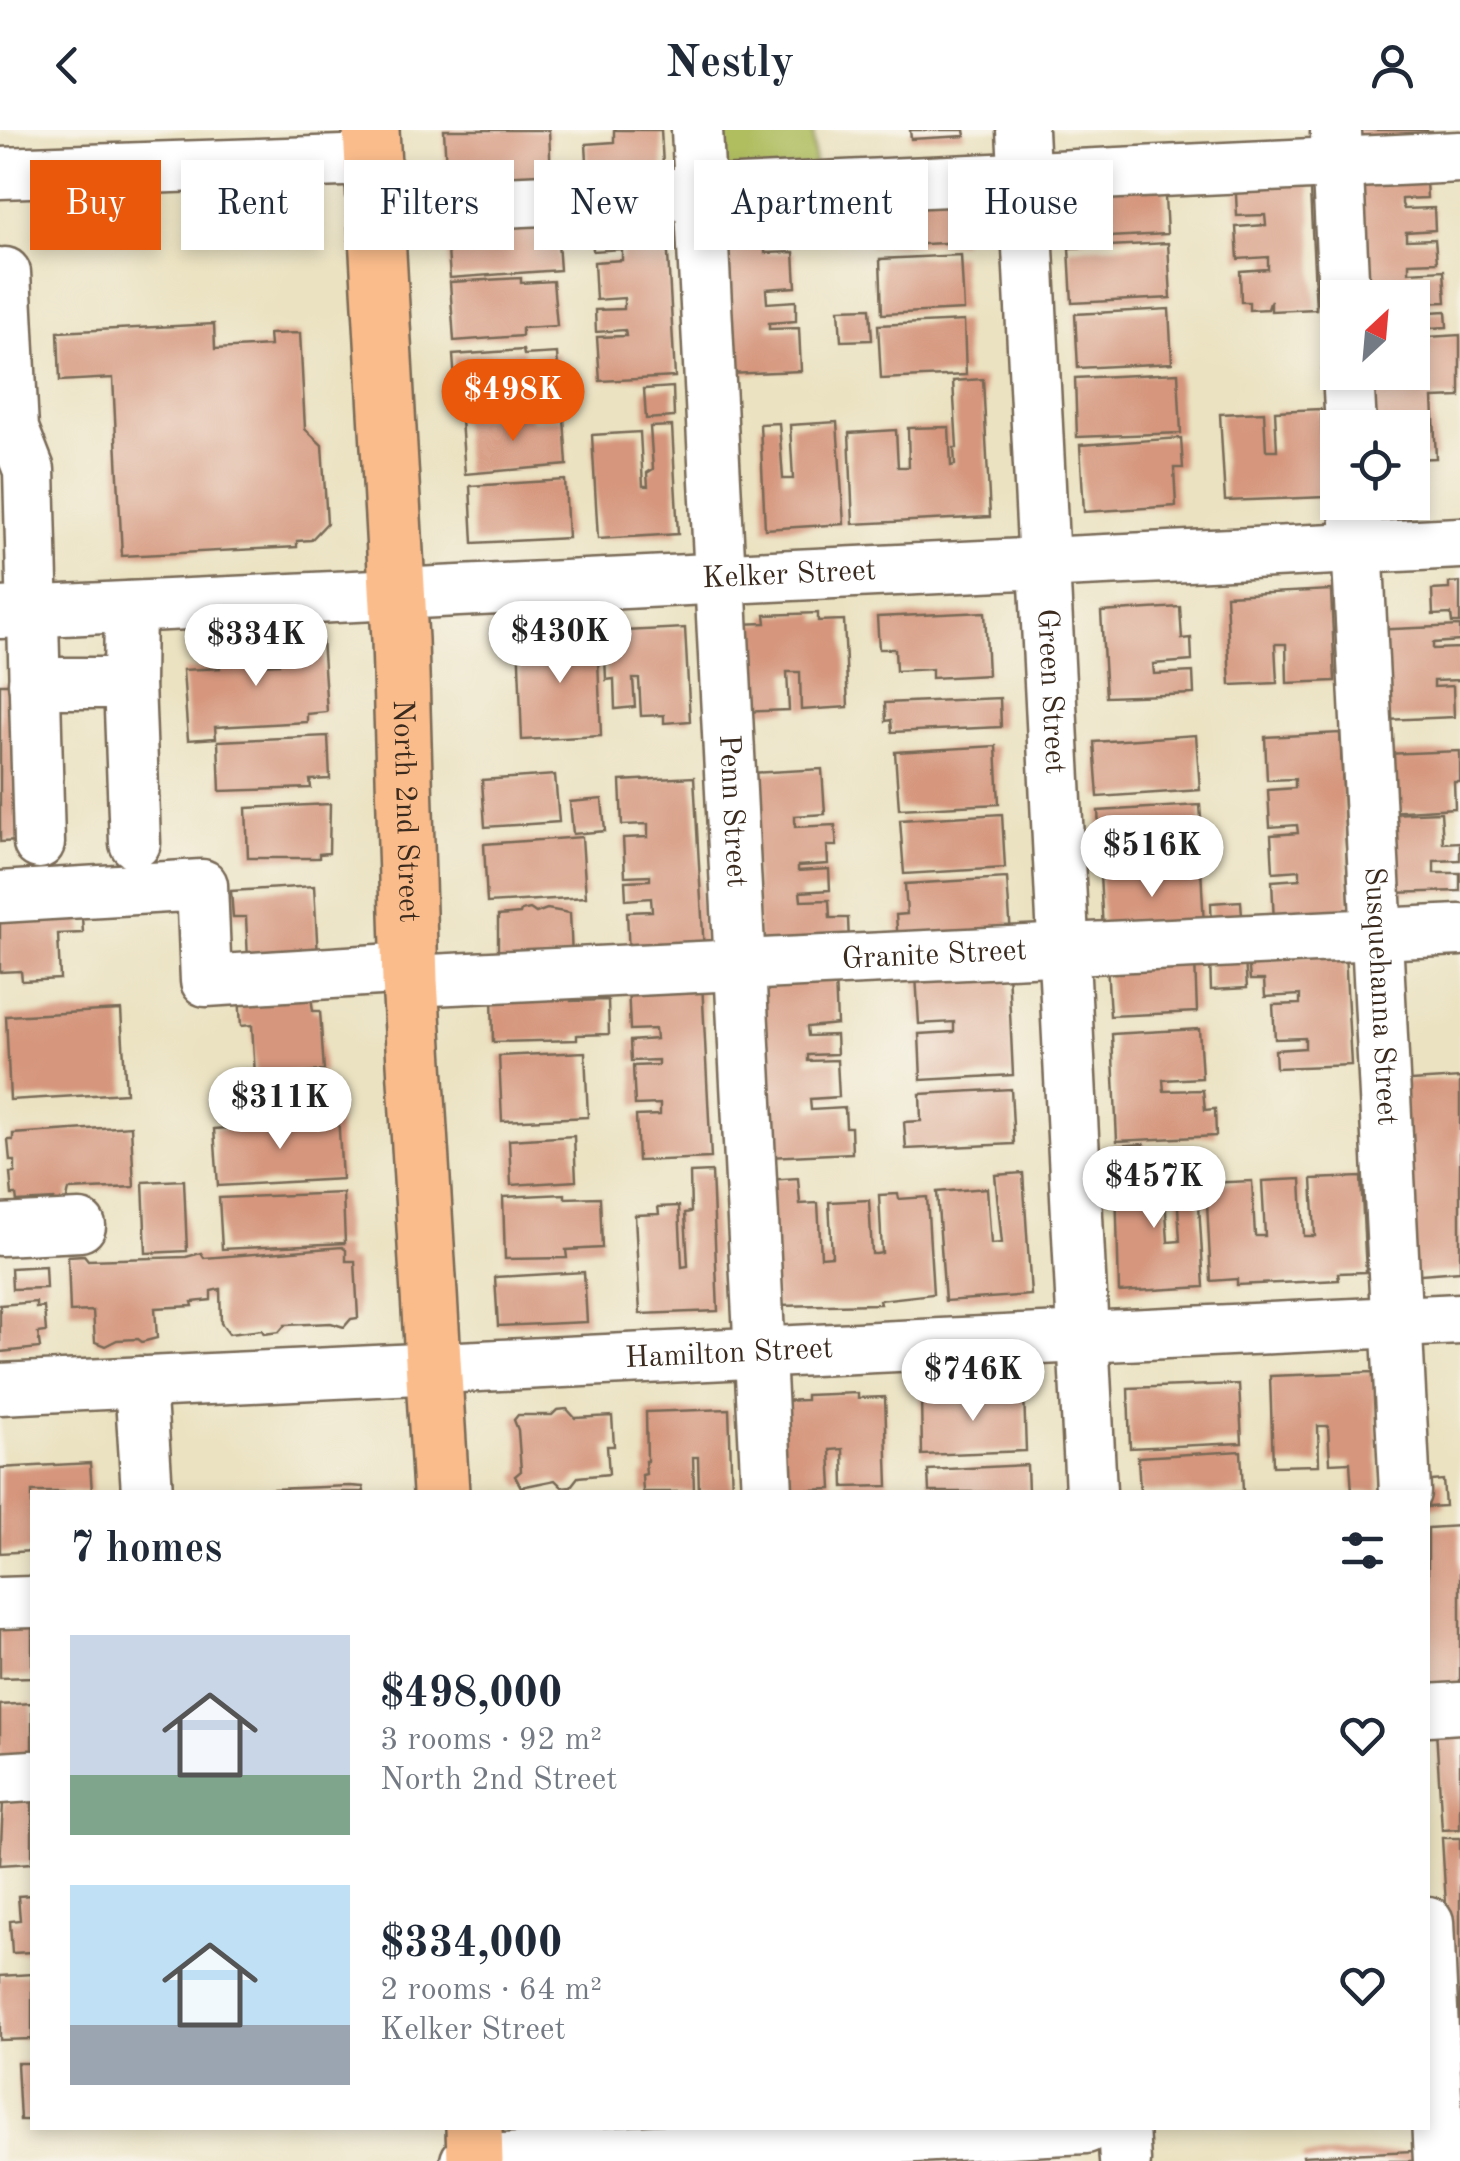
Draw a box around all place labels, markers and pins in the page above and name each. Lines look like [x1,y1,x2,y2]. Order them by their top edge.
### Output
pin: $498K [443,359,583,444]
pin: $430K [490,601,630,686]
pin: $334K [186,604,326,689]
pin: $516K [1082,815,1222,900]
pin: $311K [210,1067,350,1152]
pin: $457K [1084,1146,1224,1231]
pin: $746K [903,1339,1043,1424]

